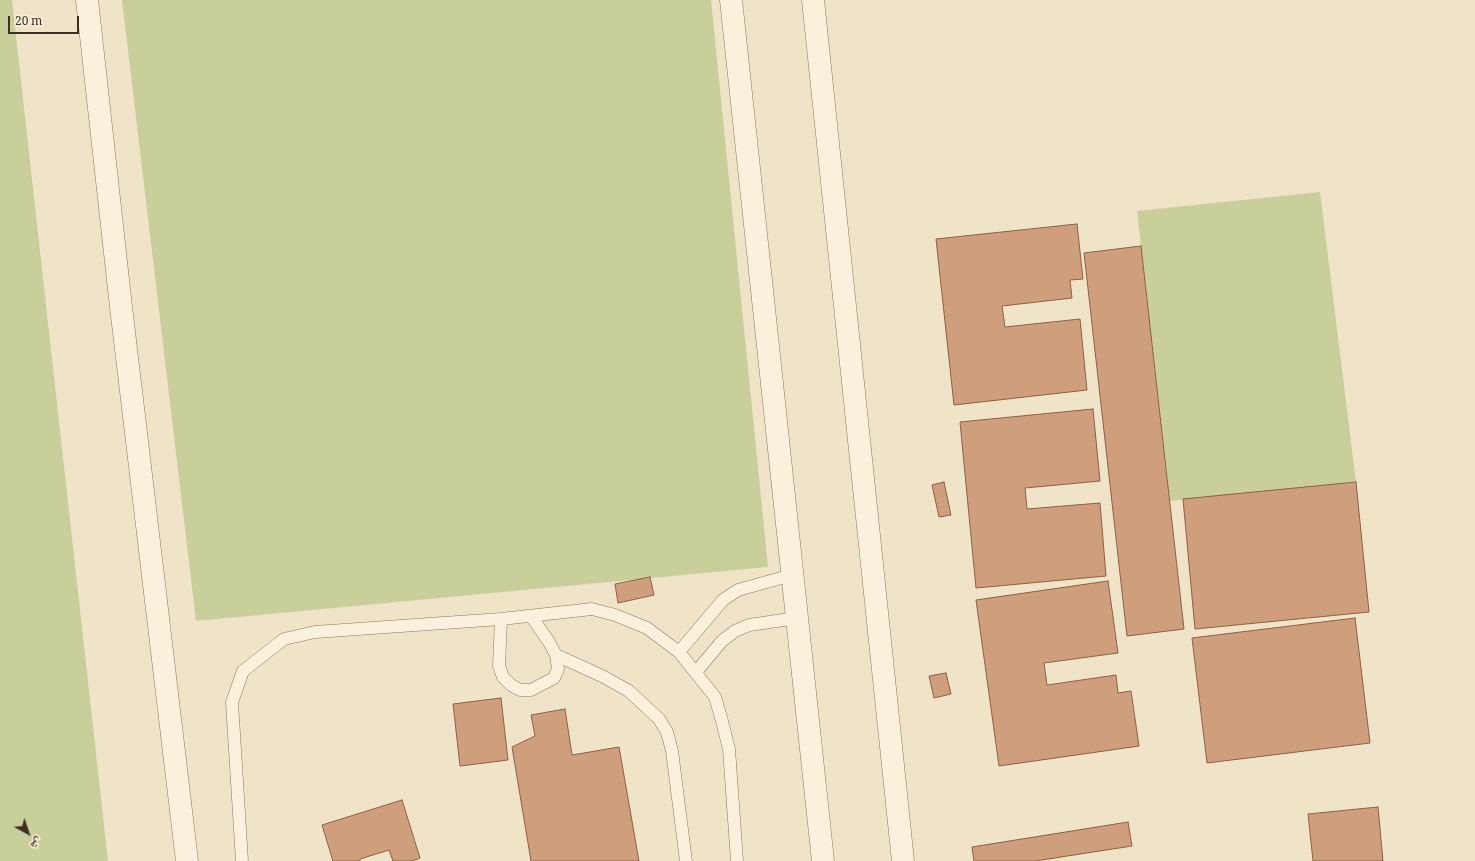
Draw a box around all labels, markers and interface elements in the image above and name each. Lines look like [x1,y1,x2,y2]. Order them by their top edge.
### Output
scale bar [10,8,81,34]
text: 20 m [15,12,42,33]
north arrow [8,813,48,853]
text: ش [25,832,47,854]

